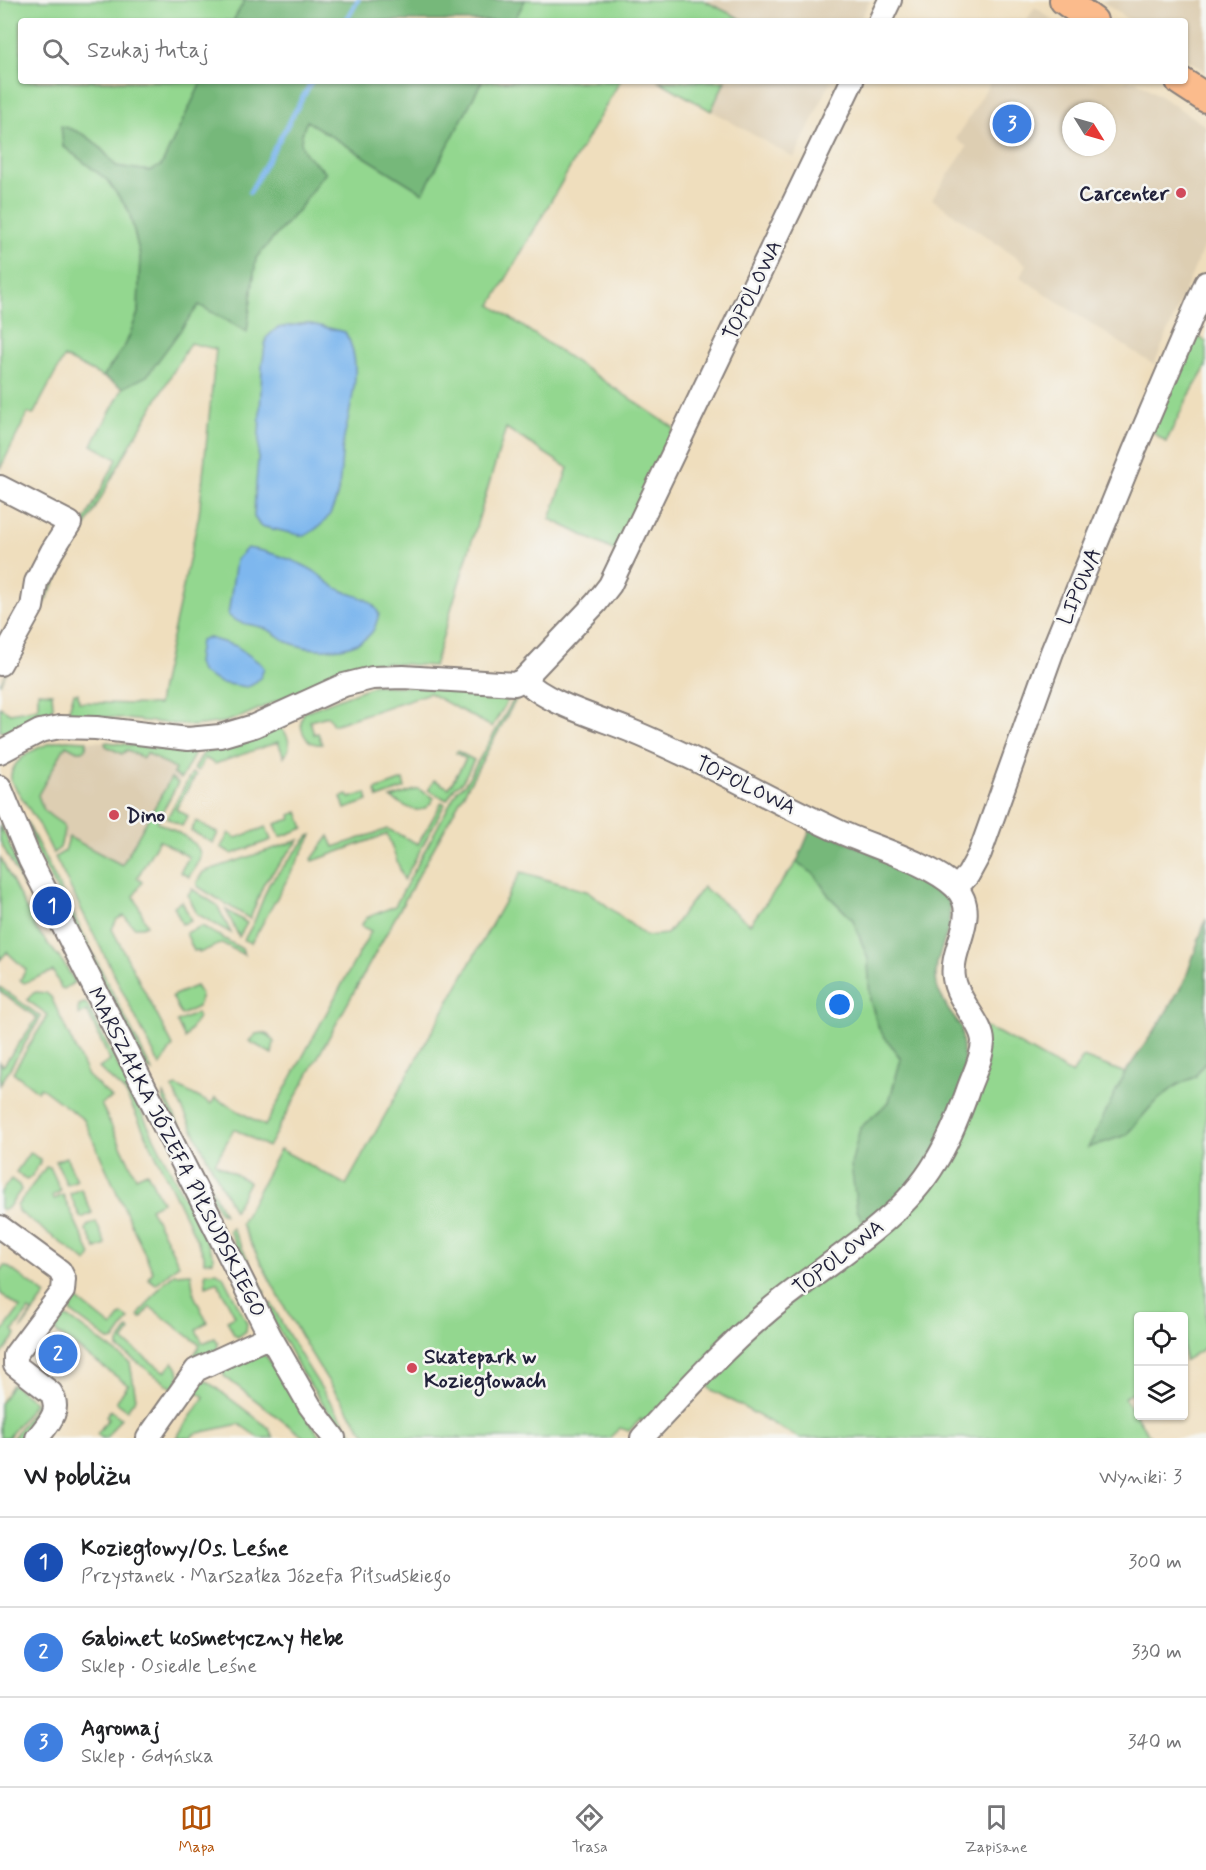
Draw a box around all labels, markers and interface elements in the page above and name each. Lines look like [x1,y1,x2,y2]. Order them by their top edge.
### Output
search box [18,18,1188,84]
icon: search [39,35,72,68]
text: Szukaj tutaj [87,37,209,65]
pin: 3 [992,102,1032,146]
north arrow [1062,102,1116,156]
place label: Carcenter [1079,180,1170,208]
marker: Carcenter [1174,186,1188,200]
street label: TOPOLOWA [717,236,789,345]
street label: LIPOWA [1051,544,1109,629]
street label: TOPOLOWA [691,750,800,822]
place label: Dino [126,802,165,830]
marker: Dino [107,808,121,822]
pin: 1 [32,884,72,928]
street label: MARSZAŁKA JÓZEFA PIŁSUDSKIEGO [80,983,272,1322]
your location [825,990,854,1019]
street label: TOPOLOWA [787,1213,890,1302]
map controls [1134,1312,1188,1420]
button: locate [1134,1312,1188,1366]
pin: 2 [38,1332,78,1376]
place label: Skatepark w Koziegłowach [424,1343,547,1397]
marker: Skatepark w Koziegłowach [405,1361,419,1375]
button: layers [1134,1366,1188,1420]
text: W pobliżu [24,1460,130,1494]
text: Wyniki: 3 [1099,1464,1182,1491]
text: Koziegłowy/Os. Leśne [81,1535,289,1563]
text: 1 [39,1549,48,1576]
text: 300 m [1128,1549,1182,1576]
text: Przystanek · Marszałka Józefa Piłsudskiego [81,1563,451,1590]
text: Gabinet kosmetyczny Hebe [81,1625,344,1653]
text: 2 [39,1639,48,1666]
text: 330 m [1131,1639,1182,1666]
text: Sklep · Osiedle Leśne [81,1653,257,1680]
text: Agromaj [81,1715,160,1743]
text: 3 [39,1729,48,1756]
text: 340 m [1127,1729,1182,1756]
text: Sklep · Gdyńska [81,1743,214,1770]
tab: Mapa [178,1801,215,1858]
tab: Trasa [572,1801,608,1858]
tab: Zapisane [965,1801,1028,1858]

